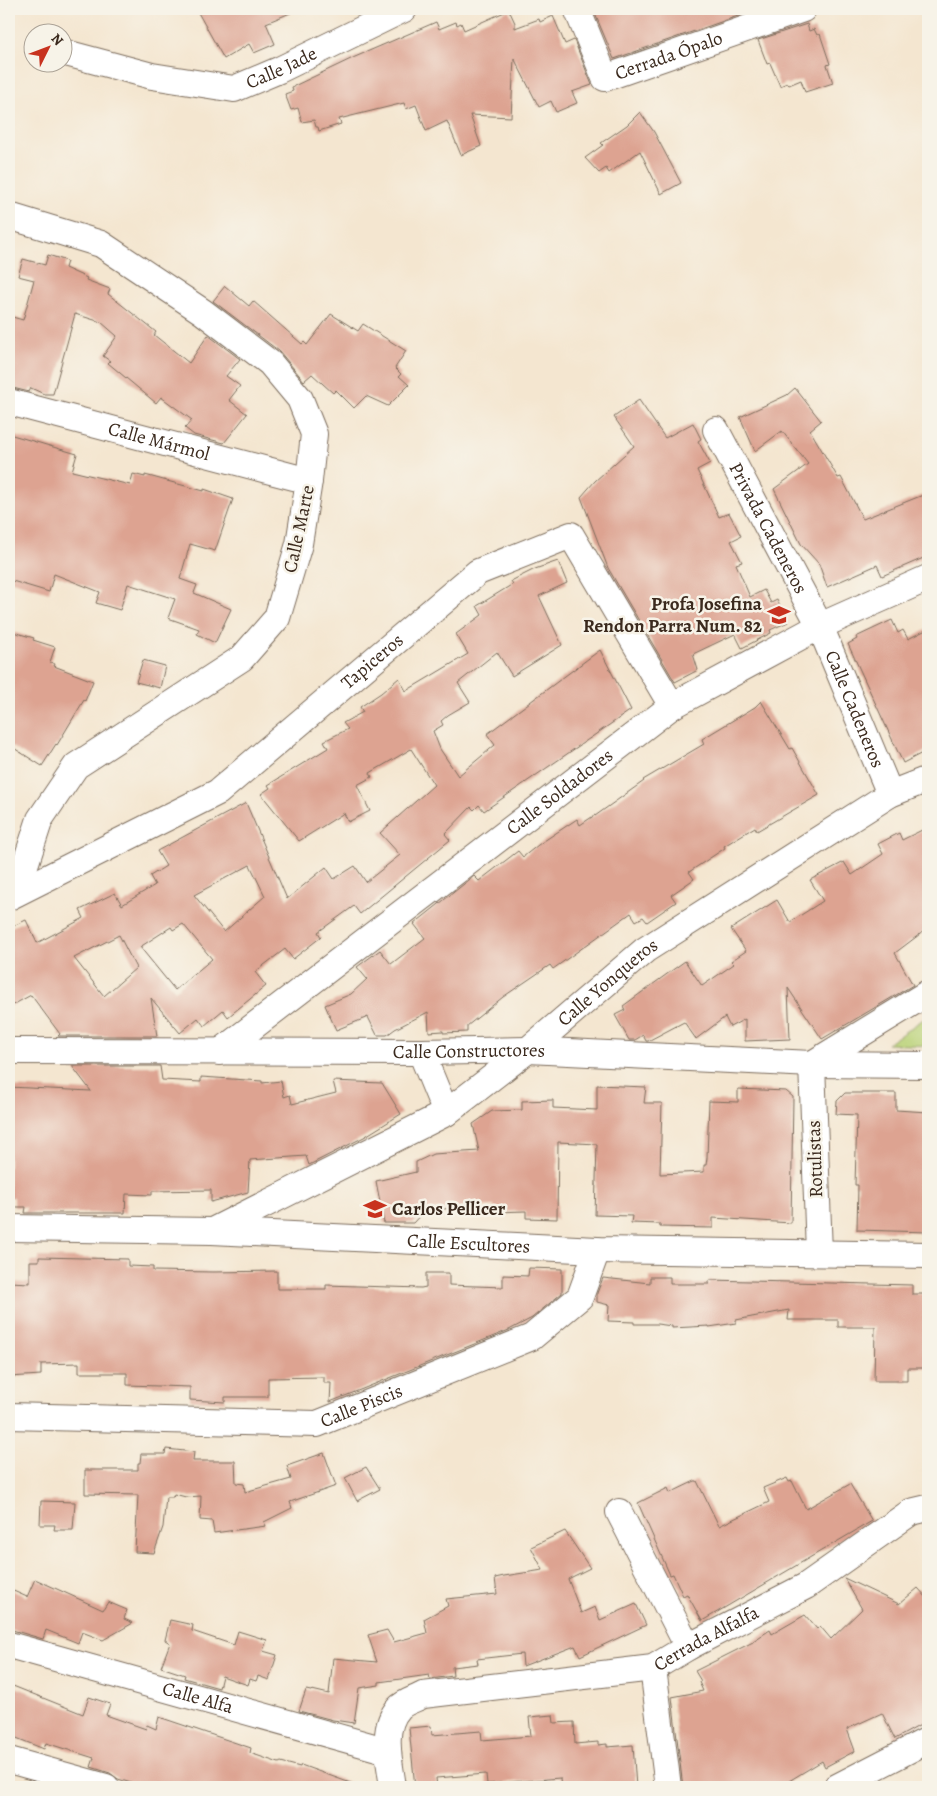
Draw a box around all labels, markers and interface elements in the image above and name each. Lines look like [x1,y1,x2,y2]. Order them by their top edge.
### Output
north arrow [22,22,72,72]
street label: Cerrada Ópalo [611,25,726,87]
text: N [47,29,68,50]
street label: Calle Jade [242,40,321,96]
street label: Calle Mármol [105,416,213,467]
street label: Privada Cadeneros [722,458,814,598]
street label: Calle Marte [277,483,321,575]
place label: Profa Josefina Rendon Parra Num. 82 [583,591,763,639]
school or university icon: Profa Josefina Rendon Parra Num. 82 [766,602,792,628]
street label: Tapiceros [336,628,409,695]
street label: Calle Cadeneros [819,647,891,772]
street label: Calle Soldadores [501,743,619,841]
street label: Calle Yonqueros [552,932,663,1032]
street label: Calle Constructores [393,1037,546,1065]
street label: Rotulistas [801,1120,829,1198]
school or university icon: Carlos Pellicer [362,1196,388,1222]
place label: Carlos Pellicer [392,1196,506,1222]
street label: Calle Escultores [407,1228,531,1260]
street label: Calle Piscis [316,1378,406,1434]
street label: Cerrada Alfalfa [649,1600,764,1678]
street label: Calle Alfa [159,1675,236,1720]

